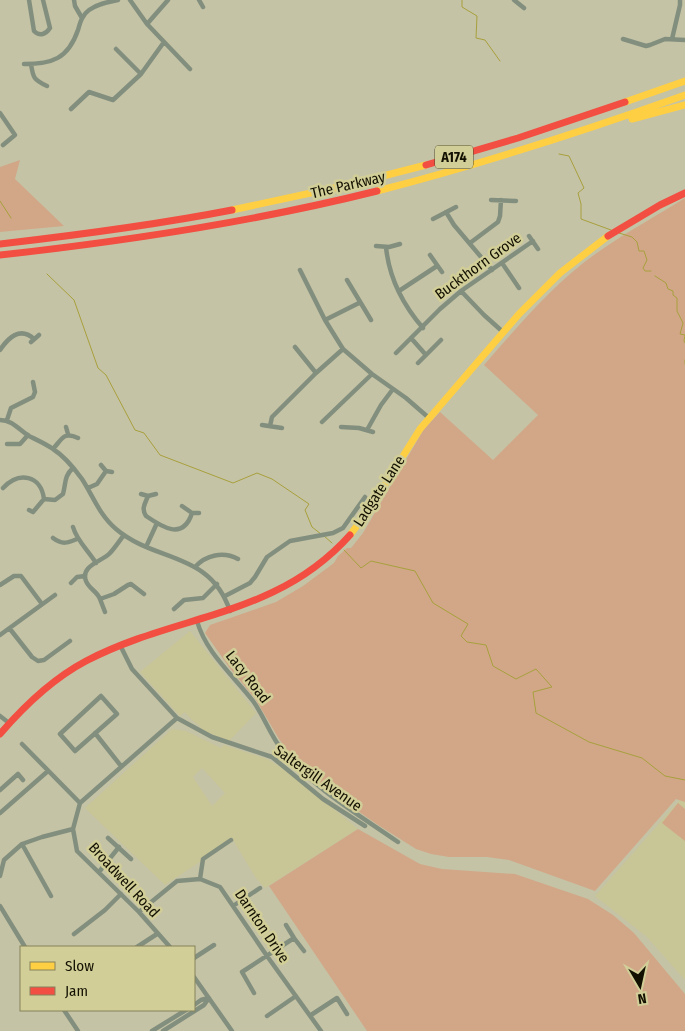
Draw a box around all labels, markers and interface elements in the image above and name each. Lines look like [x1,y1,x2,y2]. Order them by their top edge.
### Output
road number: A174 [435,146,473,168]
street label: The Parkway [309,168,387,202]
street label: Buckthorn Grove [431,229,525,303]
street label: Ladgate Lane [349,452,409,530]
street label: Lacy Road [222,647,274,707]
street label: Saltergill Avenue [271,741,365,815]
street label: Broadwell Road [85,839,163,921]
street label: Darnton Drive [231,886,293,966]
legend [20,946,195,1011]
text: Slow [65,957,94,975]
north arrow [615,961,665,1011]
text: Jam [65,982,88,1000]
text: N [636,989,647,1007]

